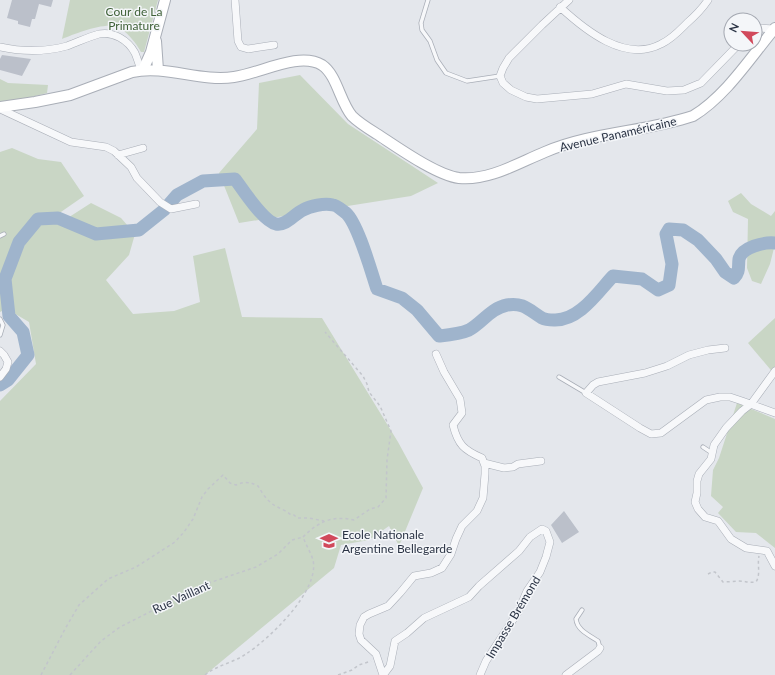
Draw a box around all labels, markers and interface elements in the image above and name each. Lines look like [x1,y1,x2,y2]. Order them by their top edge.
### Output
park label: Cour de La Primature [106,4,162,33]
north arrow [723,12,763,52]
text: N [726,21,741,34]
street label: Avenue Panaméricaine [558,113,678,155]
place label: Ecole Nationale Argentine Bellegarde [342,527,452,556]
school or university icon: Ecole Nationale Argentine Bellegarde [319,531,339,551]
street label: Impasse Brémond [482,573,544,661]
street label: Rue Vaillant [150,577,213,617]

